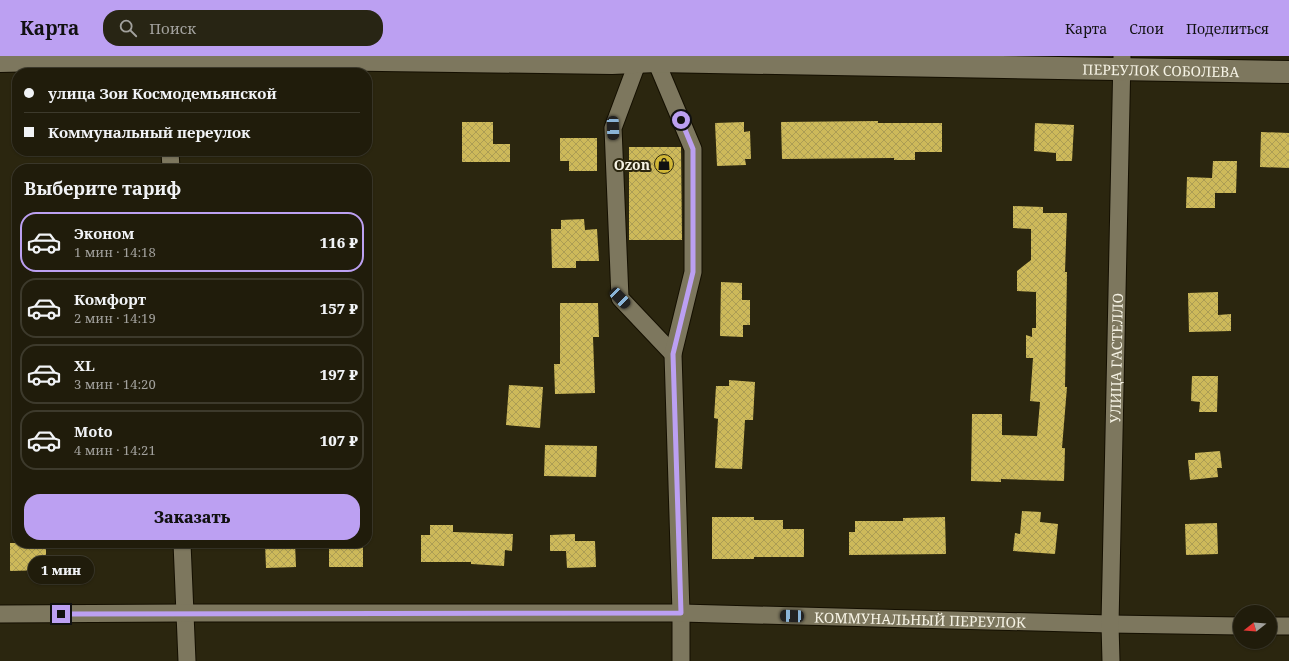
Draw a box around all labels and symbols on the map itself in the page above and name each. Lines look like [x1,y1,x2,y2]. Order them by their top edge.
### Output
street label: ПЕРЕУЛОК СОБОЛЕВА [1082,59,1239,81]
route start [672,111,690,129]
car [607,116,619,140]
shop icon: Ozon [653,153,675,175]
place label: Ozon [614,155,650,174]
car [607,285,633,311]
street label: УЛИЦА ГАСТЕЛЛО [1105,293,1126,423]
callout: 1 мин [28,556,94,584]
route end [52,605,70,623]
north arrow [1233,605,1277,649]
street label: КОММУНАЛЬНЫЙ ПЕРЕУЛОК [814,607,1026,631]
car [780,610,804,622]

